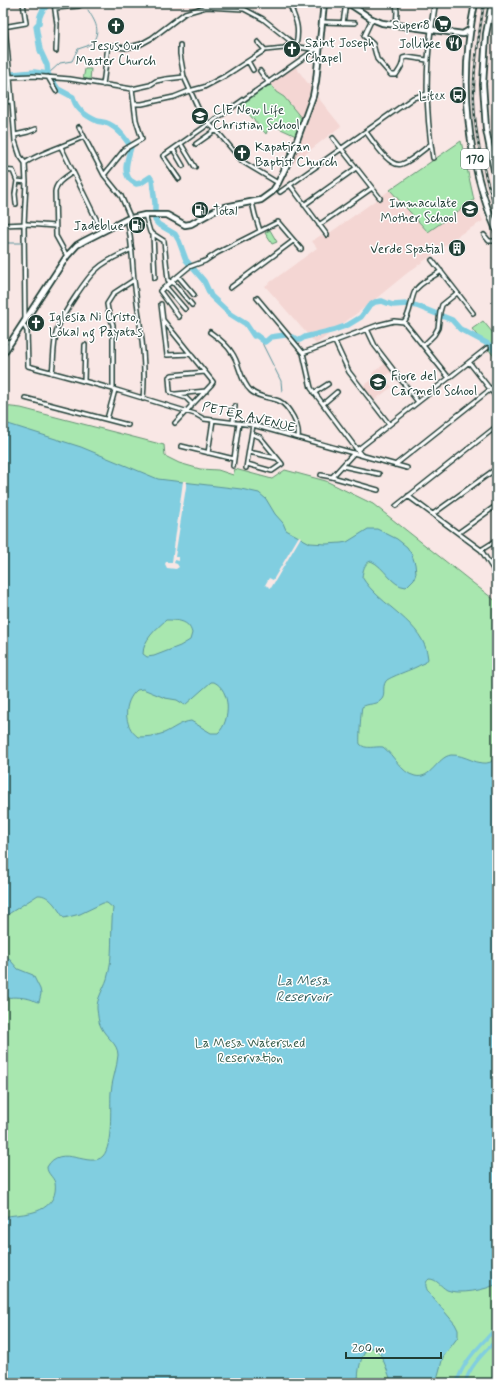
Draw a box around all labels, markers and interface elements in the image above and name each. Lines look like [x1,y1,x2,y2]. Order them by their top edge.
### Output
supermarket icon: Super8 [433,14,453,34]
church icon: Jesus Our Master Church [106,16,126,36]
place label: Super8 [392,17,430,34]
restaurant icon: Jollibee [444,33,464,53]
place label: Saint Joseph Chapel [305,35,374,67]
place label: Jollibee [399,36,441,53]
place label: Jesus Our Master Church [76,38,156,70]
church icon: Saint Joseph Chapel [282,39,302,59]
bus stop icon: Litex [448,85,468,105]
place label: Litex [419,88,445,105]
place label: ClE New Life Christian School [213,102,300,134]
school or university icon: ClE New Life Christian School [190,106,210,126]
place label: Kapatiran Baptist Church [255,139,338,171]
church icon: Kapatiran Baptist Church [232,143,252,163]
road number: 170 [461,149,489,169]
place label: Immaculate Mother School [381,195,457,227]
school or university icon: Immaculate Mother School [460,199,480,219]
fuel station icon: Total [190,200,210,220]
place label: Total [213,203,238,220]
fuel station icon: Jadeblue [127,215,147,235]
place label: Jadeblue [74,218,124,235]
building icon: Verde Spatial [447,238,467,258]
place label: Verde Spatial [370,241,444,258]
place label: Iglesia Ni Cristo, Lokal ng Payatas [49,309,143,343]
church icon: Iglesia Ni Cristo, Lokal ng Payatas [26,313,46,333]
place label: Fiore del Carmelo School [391,368,477,400]
school or university icon: Fiore del Carmelo School [368,372,388,392]
street label: PETER AVENUE [200,398,297,437]
water label: La Mesa Reservoir [275,972,333,1006]
park label: La Mesa Watershed Reservation [195,1035,305,1067]
scale bar [346,1334,441,1360]
text: 200 m [352,1341,385,1357]

